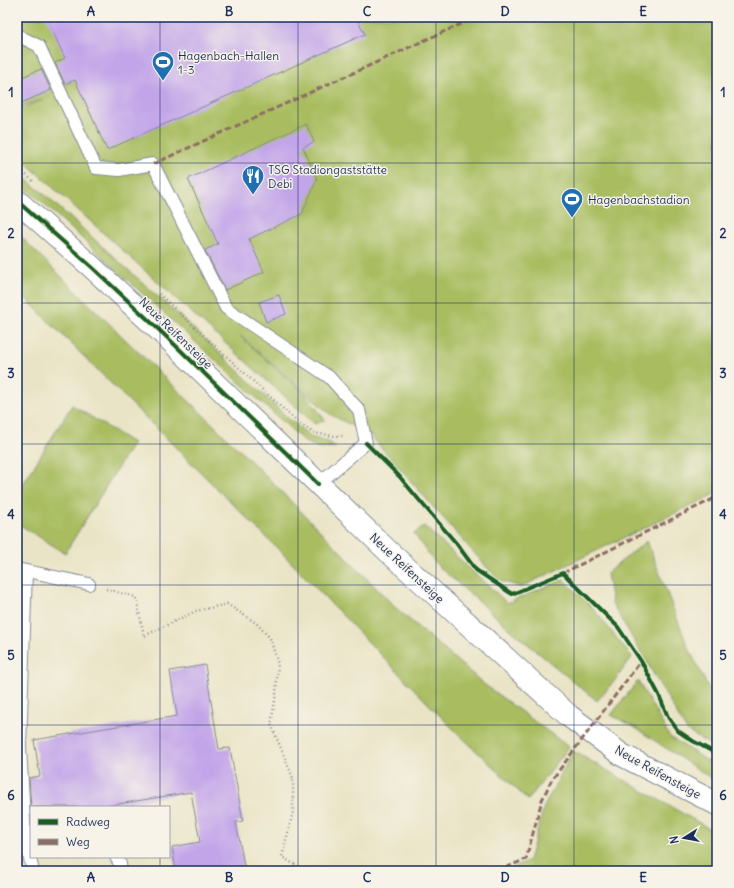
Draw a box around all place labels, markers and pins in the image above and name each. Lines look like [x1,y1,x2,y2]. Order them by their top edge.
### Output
place label: Hagenbach-Hallen 1-3 [178,48,279,77]
sports icon: Hagenbach-Hallen 1-3 [150,49,176,82]
place label: TSG Stadiongaststätte Debi [268,162,387,191]
restaurant icon: TSG Stadiongaststätte Debi [240,163,266,196]
sports icon: Hagenbachstadion [559,186,585,219]
place label: Hagenbachstadion [588,192,690,207]

